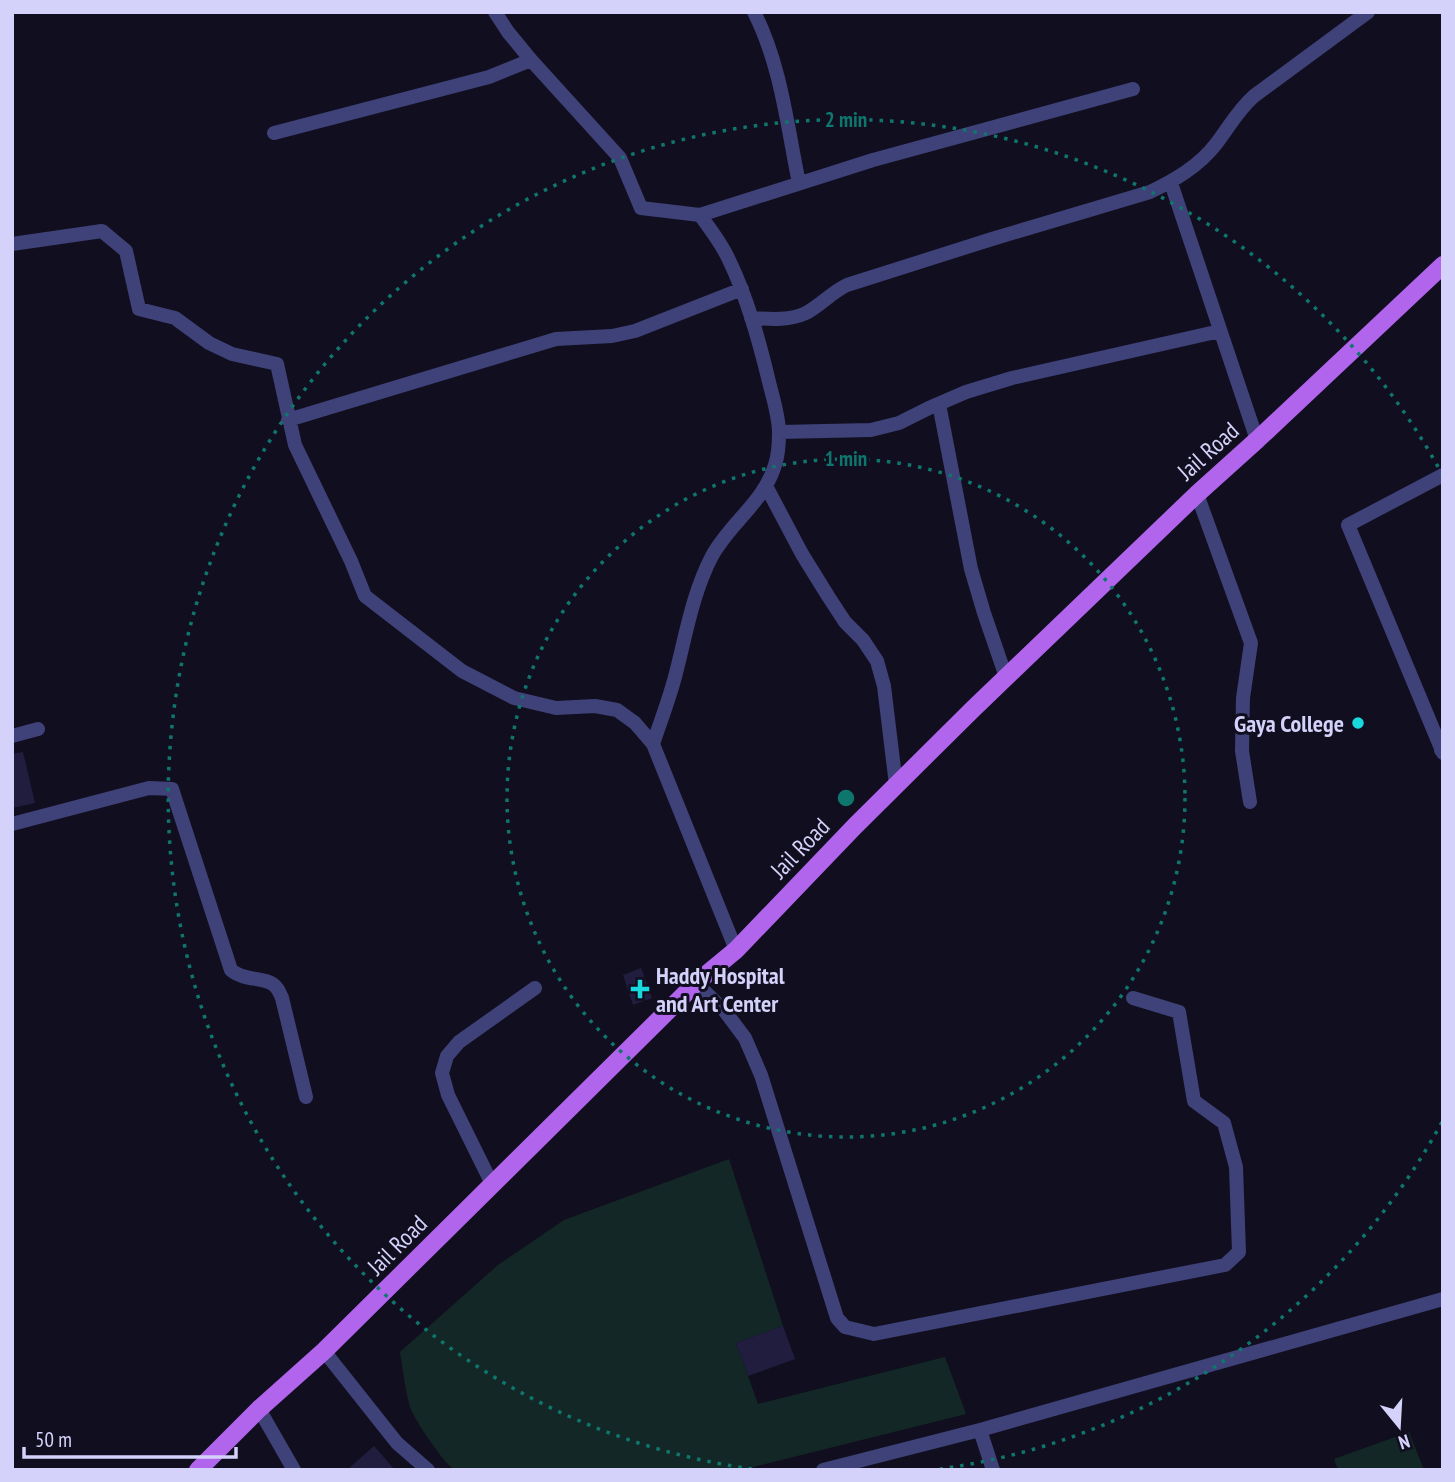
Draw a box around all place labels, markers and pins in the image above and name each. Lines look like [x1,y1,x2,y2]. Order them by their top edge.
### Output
place label: Gaya College [1234,708,1344,739]
marker: Gaya College [1350,715,1366,731]
centre of rings [834,786,858,810]
place label: Haddy Hospital and Art Center [656,960,785,1019]
marker: Haddy Hospital and Art Center [630,979,650,999]

